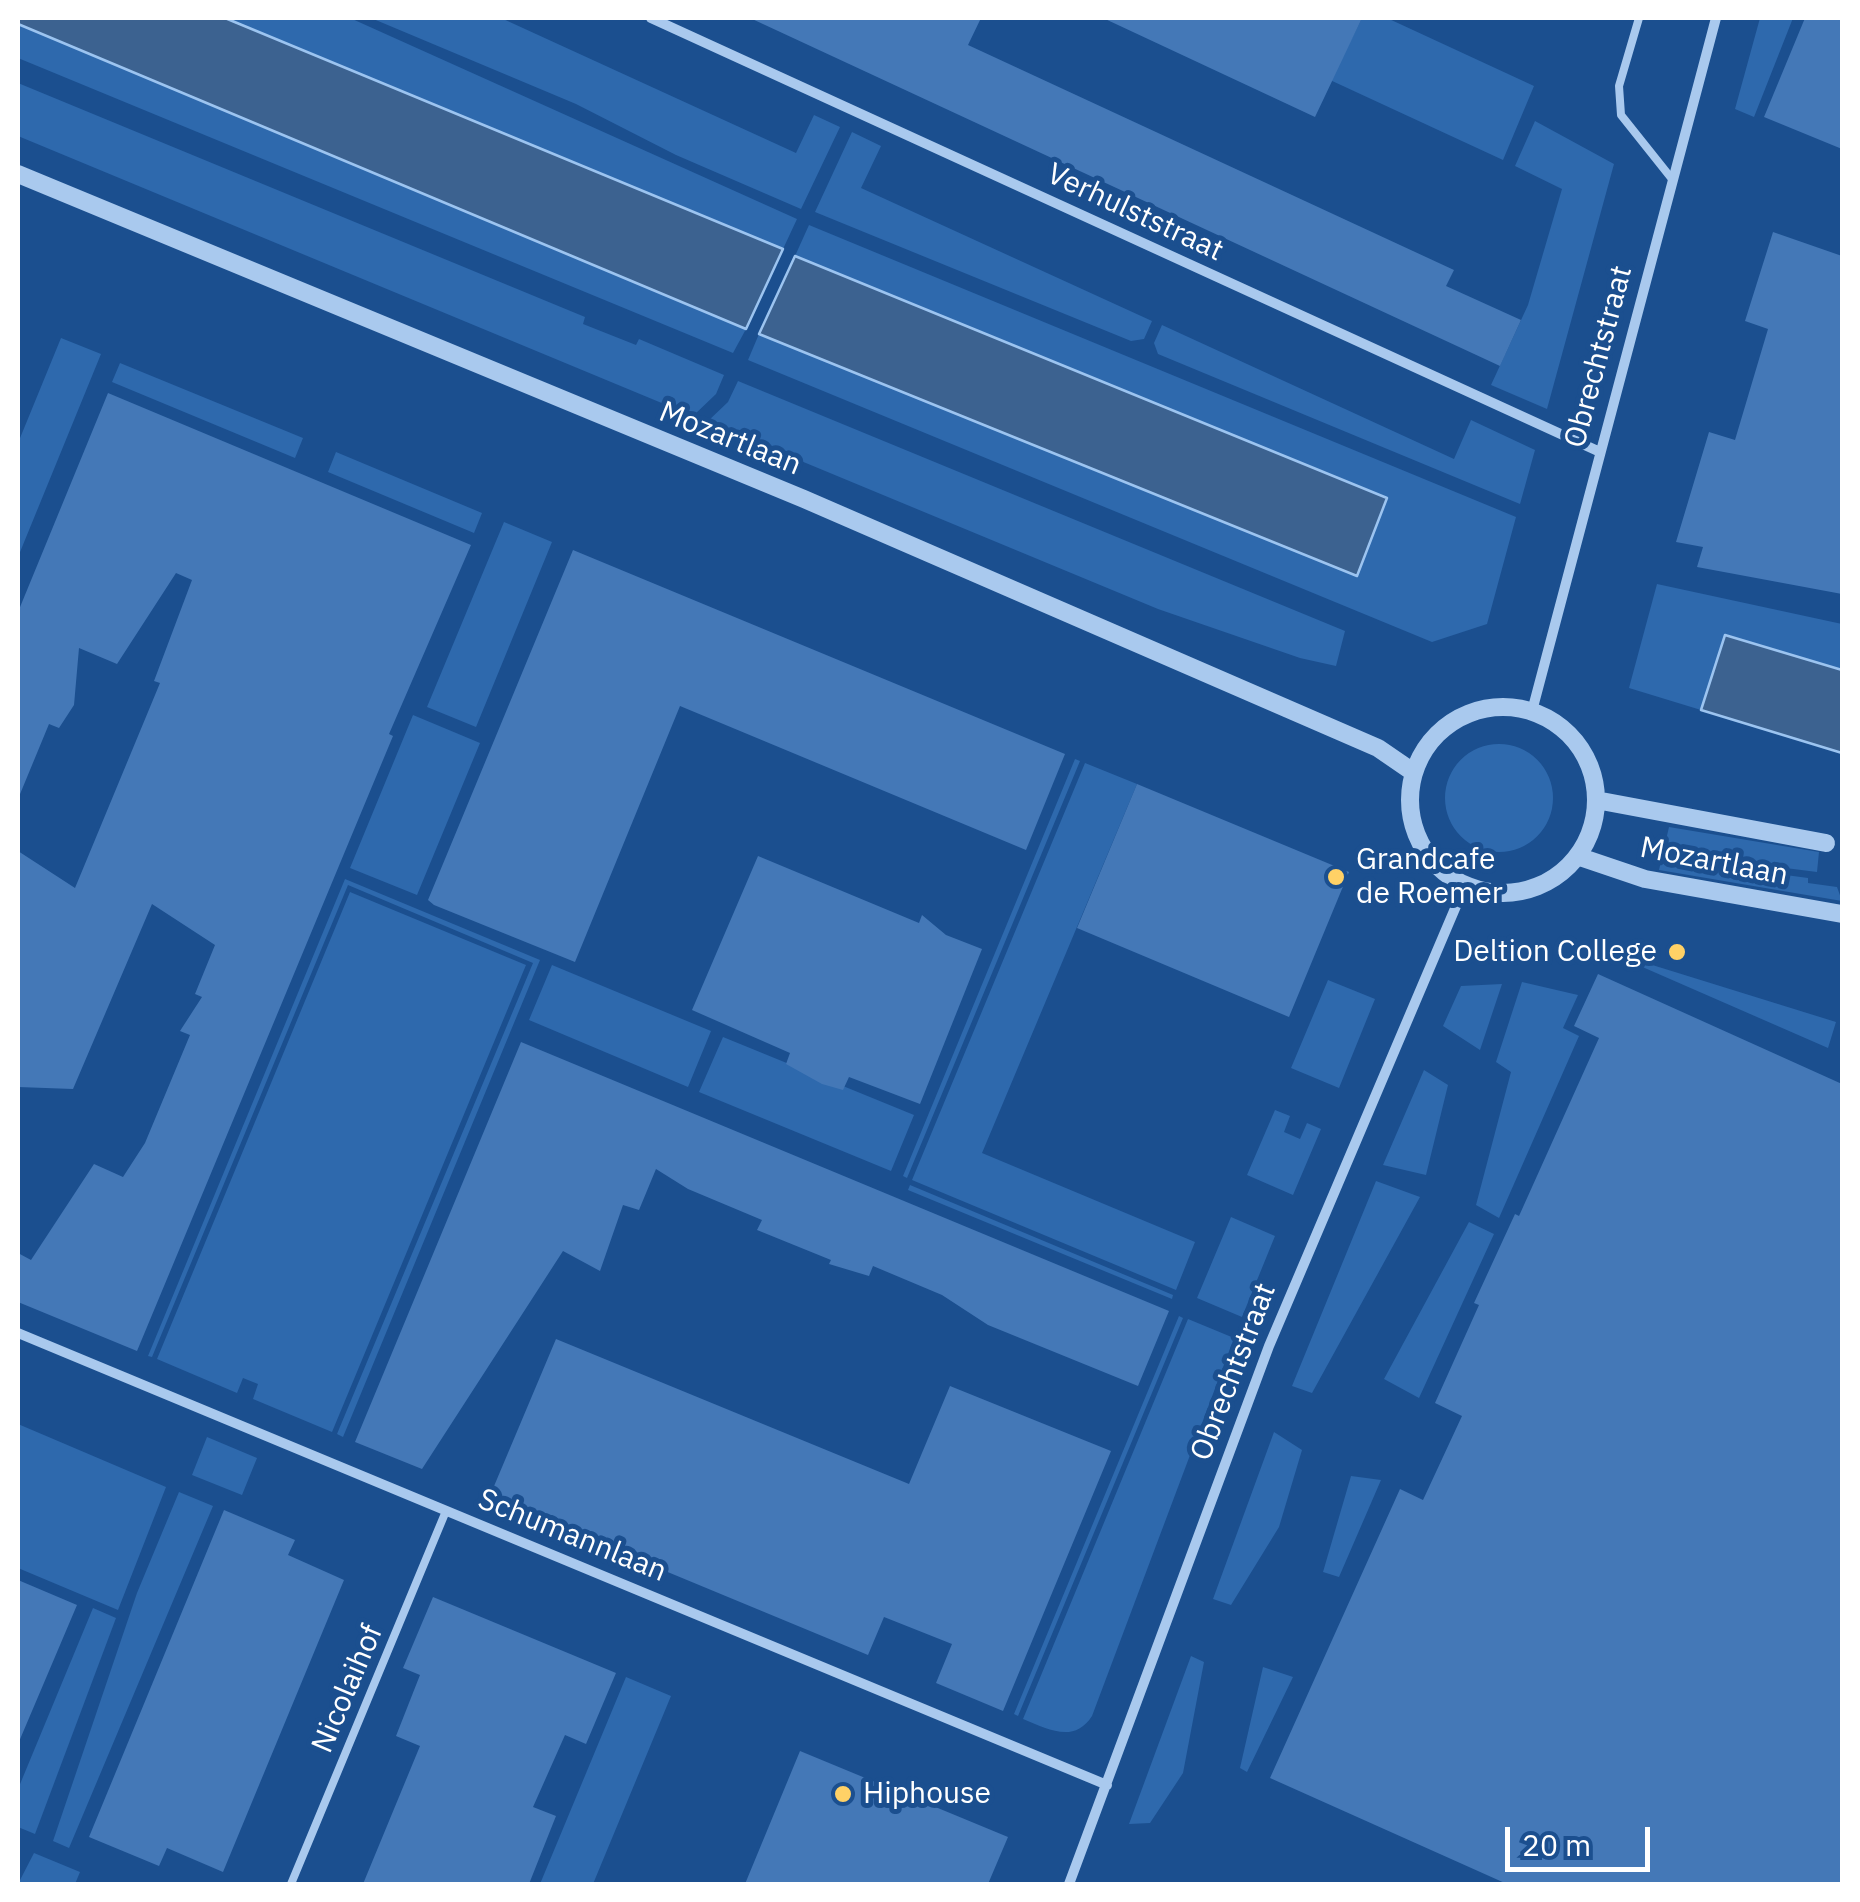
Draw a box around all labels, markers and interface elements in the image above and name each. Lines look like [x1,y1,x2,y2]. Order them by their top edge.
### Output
street label: Verhulststraat [1041,156,1229,270]
street label: Obrechtstraat [1557,262,1641,452]
street label: Mozartlaan [654,394,806,484]
street label: Mozartlaan [1637,830,1791,894]
place label: Grandcafe de Roemer [1356,842,1503,912]
marker: Grandcafe de Roemer [1325,866,1347,888]
place label: Deltion College [1453,934,1657,970]
marker: Deltion College [1666,941,1688,963]
street label: Obrechtstraat [1184,1278,1284,1466]
street label: Schumannlaan [472,1482,672,1590]
street label: Nicolaihof [305,1620,391,1758]
place label: Hiphouse [863,1776,991,1812]
marker: Hiphouse [832,1783,854,1805]
scale bar [1510,1807,1655,1869]
text: 20 m [1522,1825,1591,1864]

